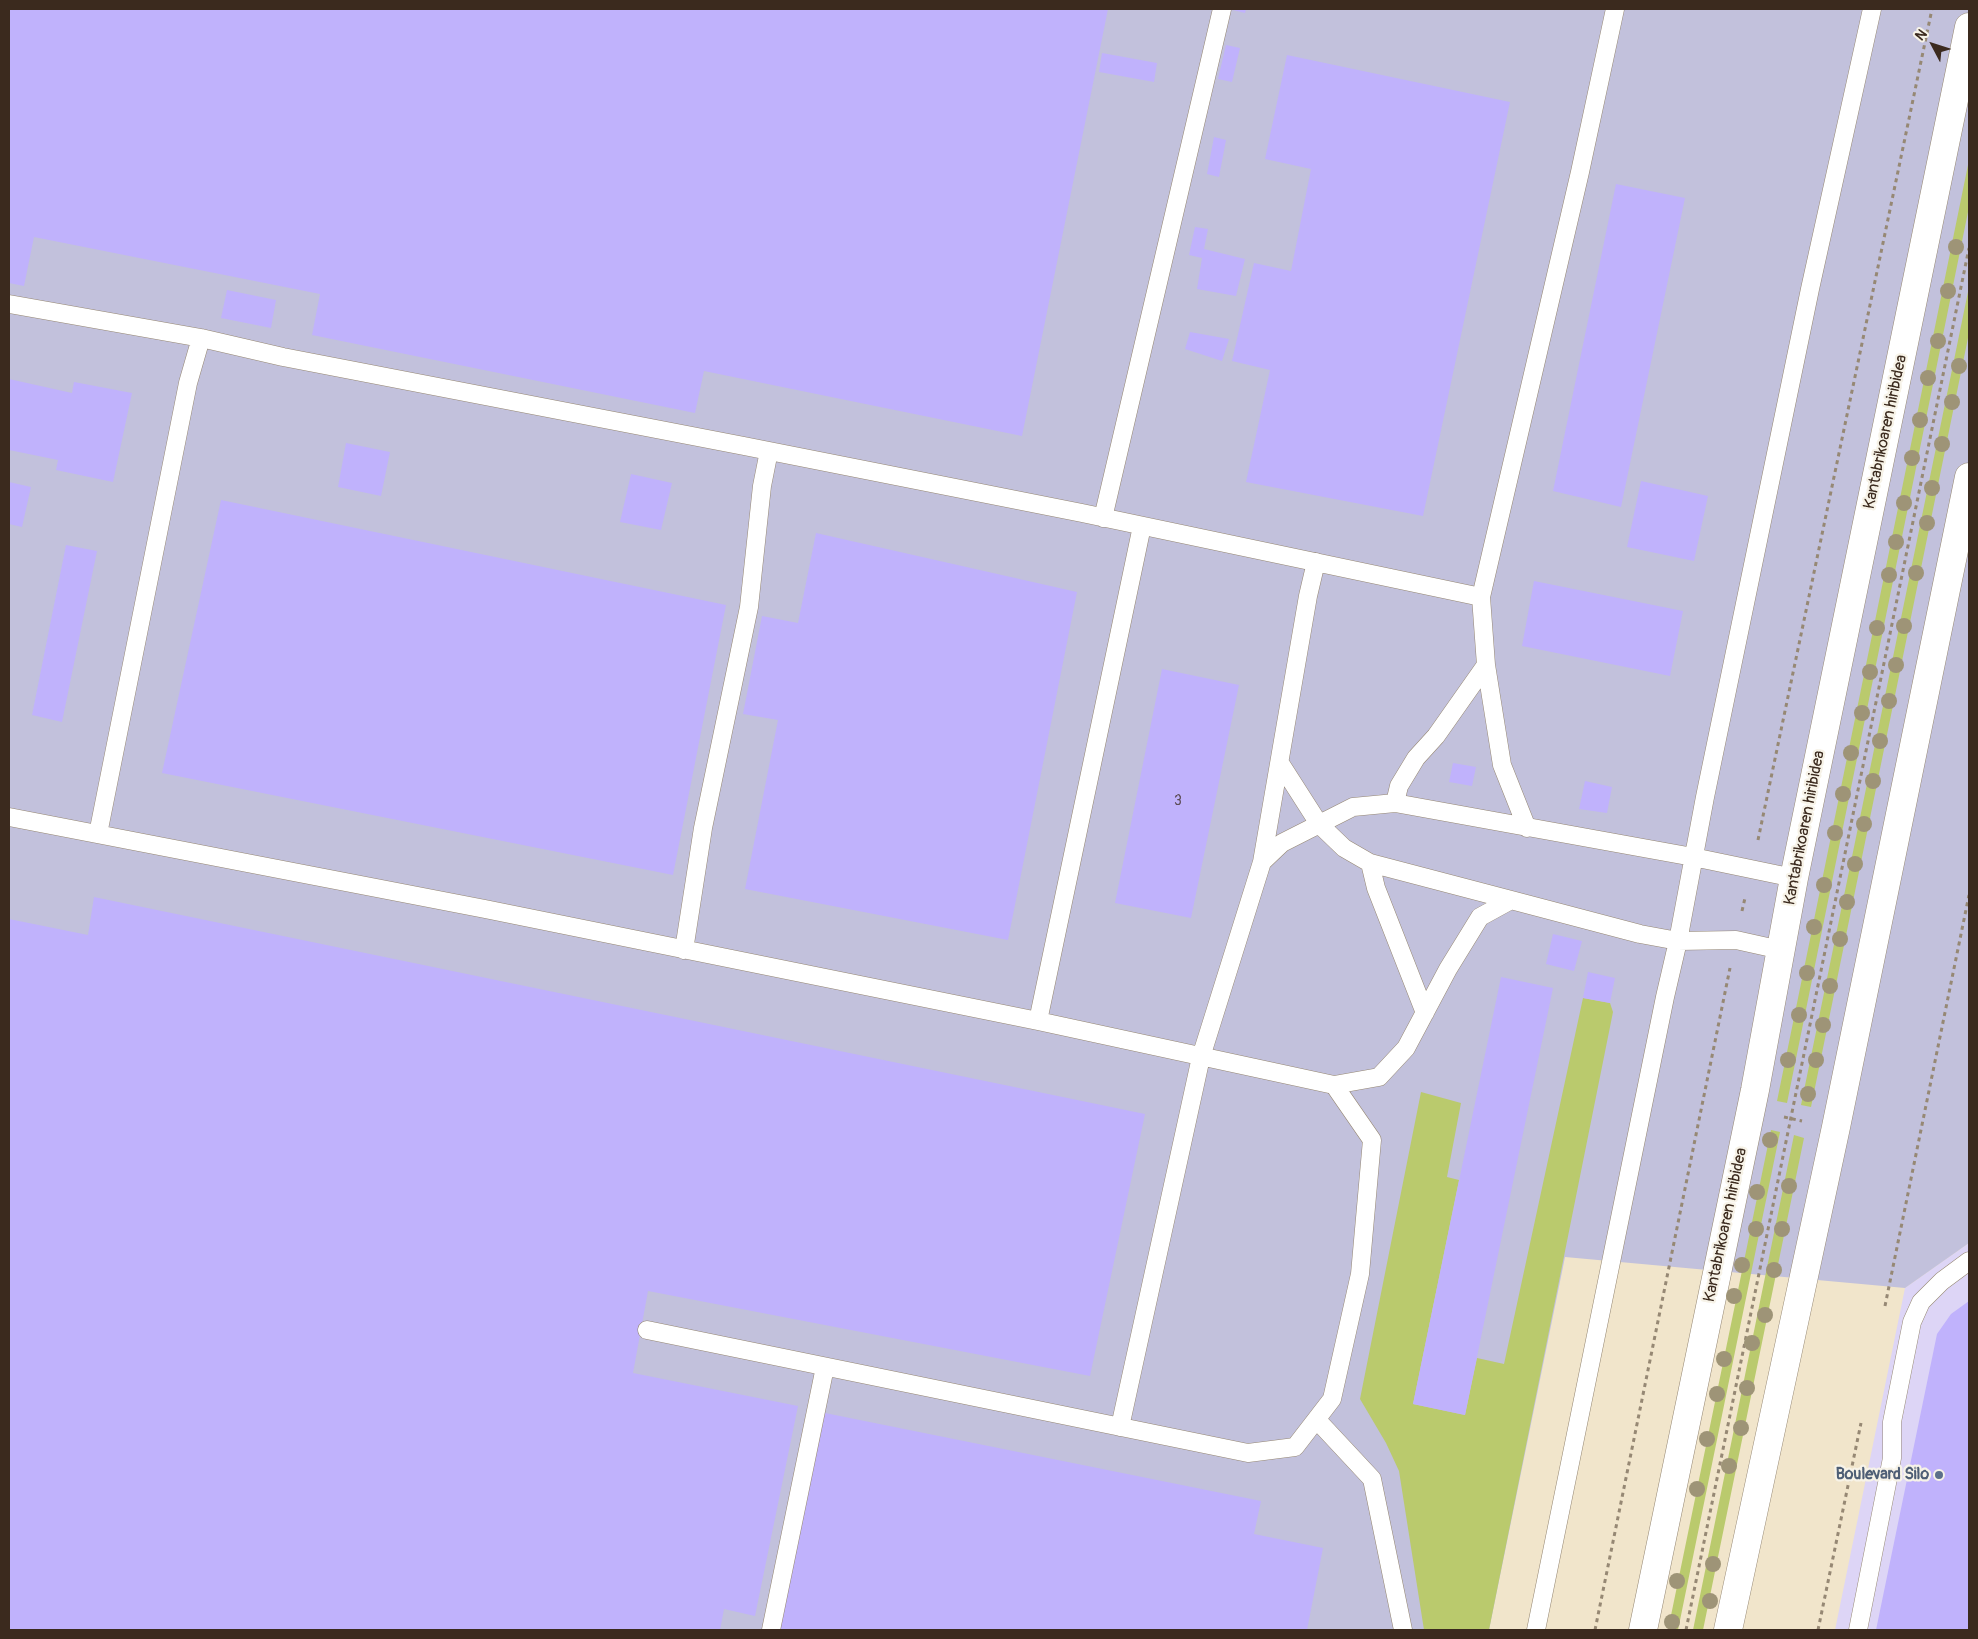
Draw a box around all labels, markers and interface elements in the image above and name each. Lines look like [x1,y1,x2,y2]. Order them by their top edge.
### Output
north arrow [1908,20,1958,70]
text: N [1912,26,1931,44]
street label: Kantabrikoaren hiribidea [1860,353,1912,511]
street label: Kantabrikoaren hiribidea [1781,749,1829,907]
house number: 3 [1174,793,1182,809]
street label: Kantabrikoaren hiribidea [1700,1146,1752,1304]
place label: Boulevard Silo [1836,1465,1929,1485]
marker: Boulevard Silo [1933,1469,1945,1481]

